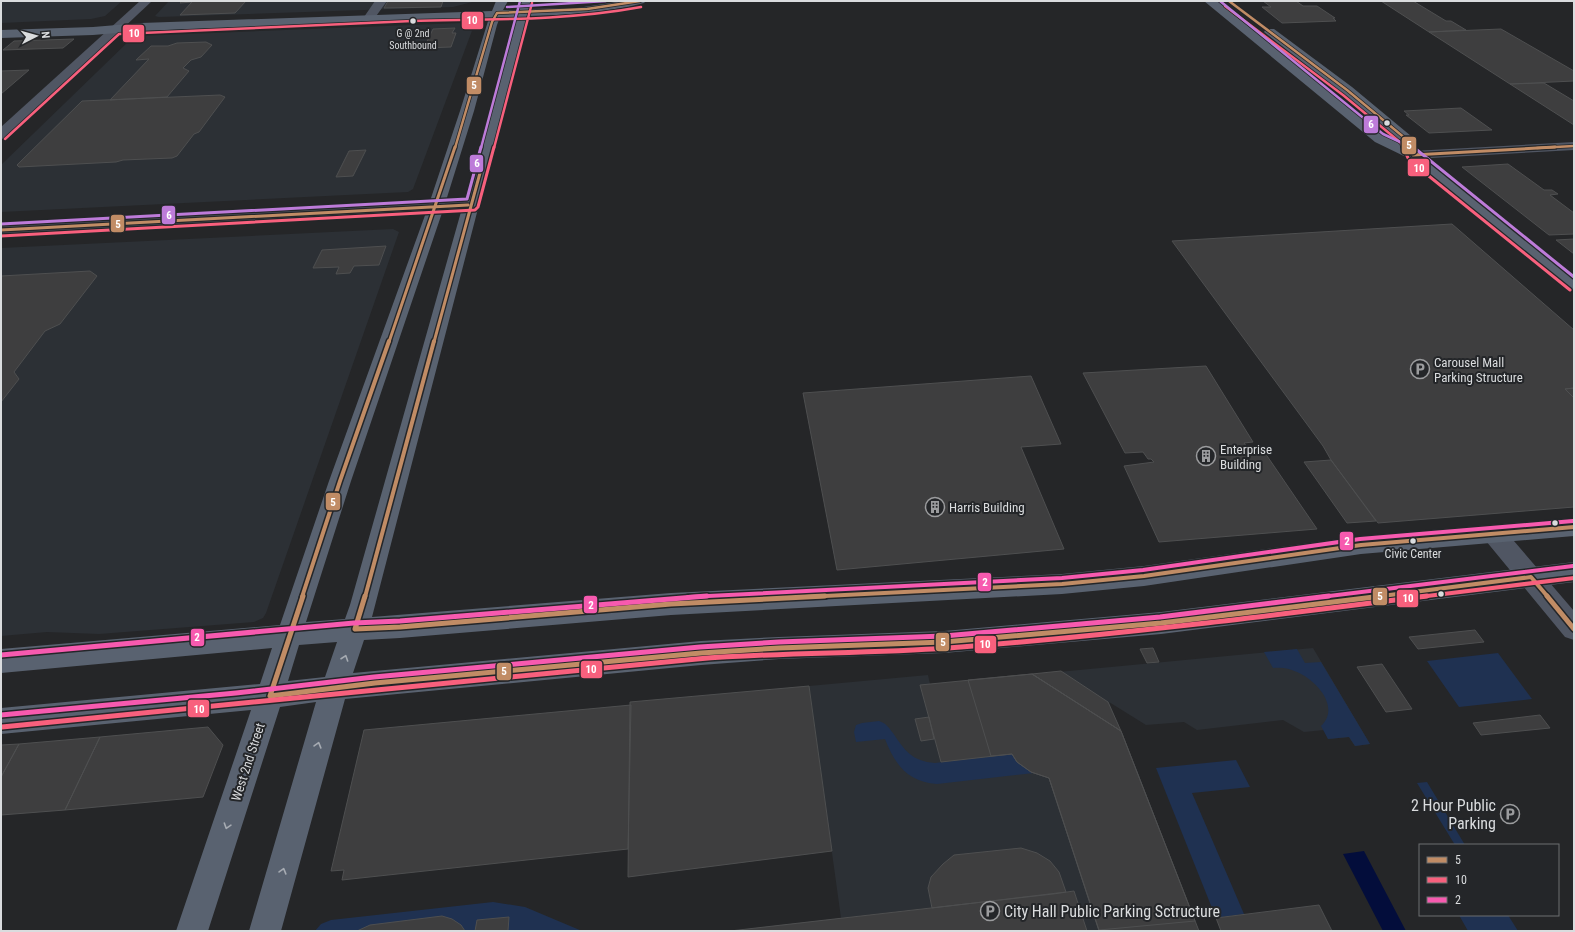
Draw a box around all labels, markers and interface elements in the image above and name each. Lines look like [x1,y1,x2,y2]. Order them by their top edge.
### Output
line badge: 10 [461,11,484,30]
text: 10 [466,14,478,27]
north arrow [16,16,56,56]
marker: G @ 2nd Southbound [408,16,418,26]
line badge: 10 [122,24,145,43]
text: 10 [128,27,140,40]
place label: G @ 2nd Southbound [389,28,437,51]
text: N [39,31,52,39]
line badge: 5 [466,76,482,95]
text: 5 [471,79,477,92]
line badge: 6 [1363,115,1379,134]
text: 6 [1368,118,1374,131]
unlabelled marker [1382,118,1392,128]
line badge: 5 [1401,136,1417,155]
text: 5 [1406,139,1412,152]
line badge: 6 [469,154,484,173]
text: 6 [474,157,480,170]
line badge: 10 [1407,158,1430,177]
text: 10 [1413,162,1425,175]
line badge: 6 [161,205,176,225]
text: 6 [166,209,172,222]
line badge: 5 [110,214,125,233]
text: 5 [115,218,121,231]
place label: Carousel Mall Parking Structure [1434,355,1523,385]
parking icon: Carousel Mall Parking Structure [1409,358,1431,380]
place label: Enterprise Building [1220,442,1272,472]
building icon: Enterprise Building [1195,445,1217,467]
line badge: 5 [325,492,341,511]
text: 5 [330,496,336,509]
building icon: Harris Building [924,496,946,518]
place label: Harris Building [949,500,1025,515]
unlabelled marker [1550,518,1560,528]
line badge: 2 [1339,531,1354,551]
text: 2 [1344,535,1350,548]
marker: Civic Center [1408,536,1418,546]
place label: Civic Center [1385,547,1442,561]
line badge: 2 [977,572,992,592]
text: 2 [982,576,988,589]
line badge: 5 [1372,587,1388,606]
line badge: 10 [1396,589,1419,608]
unlabelled marker [1436,589,1446,599]
text: 5 [1377,590,1383,603]
text: 10 [1402,592,1414,605]
line badge: 2 [583,595,598,614]
text: 2 [588,599,594,612]
line badge: 2 [190,628,205,647]
text: 2 [194,631,200,644]
line badge: 5 [935,632,950,652]
line badge: 10 [974,635,997,654]
text: 5 [940,636,946,649]
text: 10 [979,638,991,651]
one-way arrow [340,655,349,662]
line badge: 10 [580,660,603,679]
line badge: 5 [496,662,512,681]
text: 10 [585,663,597,676]
text: 5 [501,665,507,678]
line badge: 10 [187,699,210,718]
text: 10 [193,703,205,716]
street label: West 2nd Street [228,721,268,803]
one-way arrow [313,742,322,749]
place label: 2 Hour Public Parking [1411,796,1496,833]
parking icon: 2 Hour Public Parking [1499,803,1521,825]
one-way arrow [223,822,232,829]
legend [1419,844,1559,916]
text: 5 [1455,853,1461,867]
one-way arrow [278,867,287,874]
text: 10 [1455,873,1467,887]
text: 2 [1455,893,1461,907]
parking icon: City Hall Public Parking Sctructure [979,900,1001,922]
place label: City Hall Public Parking Sctructure [1004,902,1220,921]

